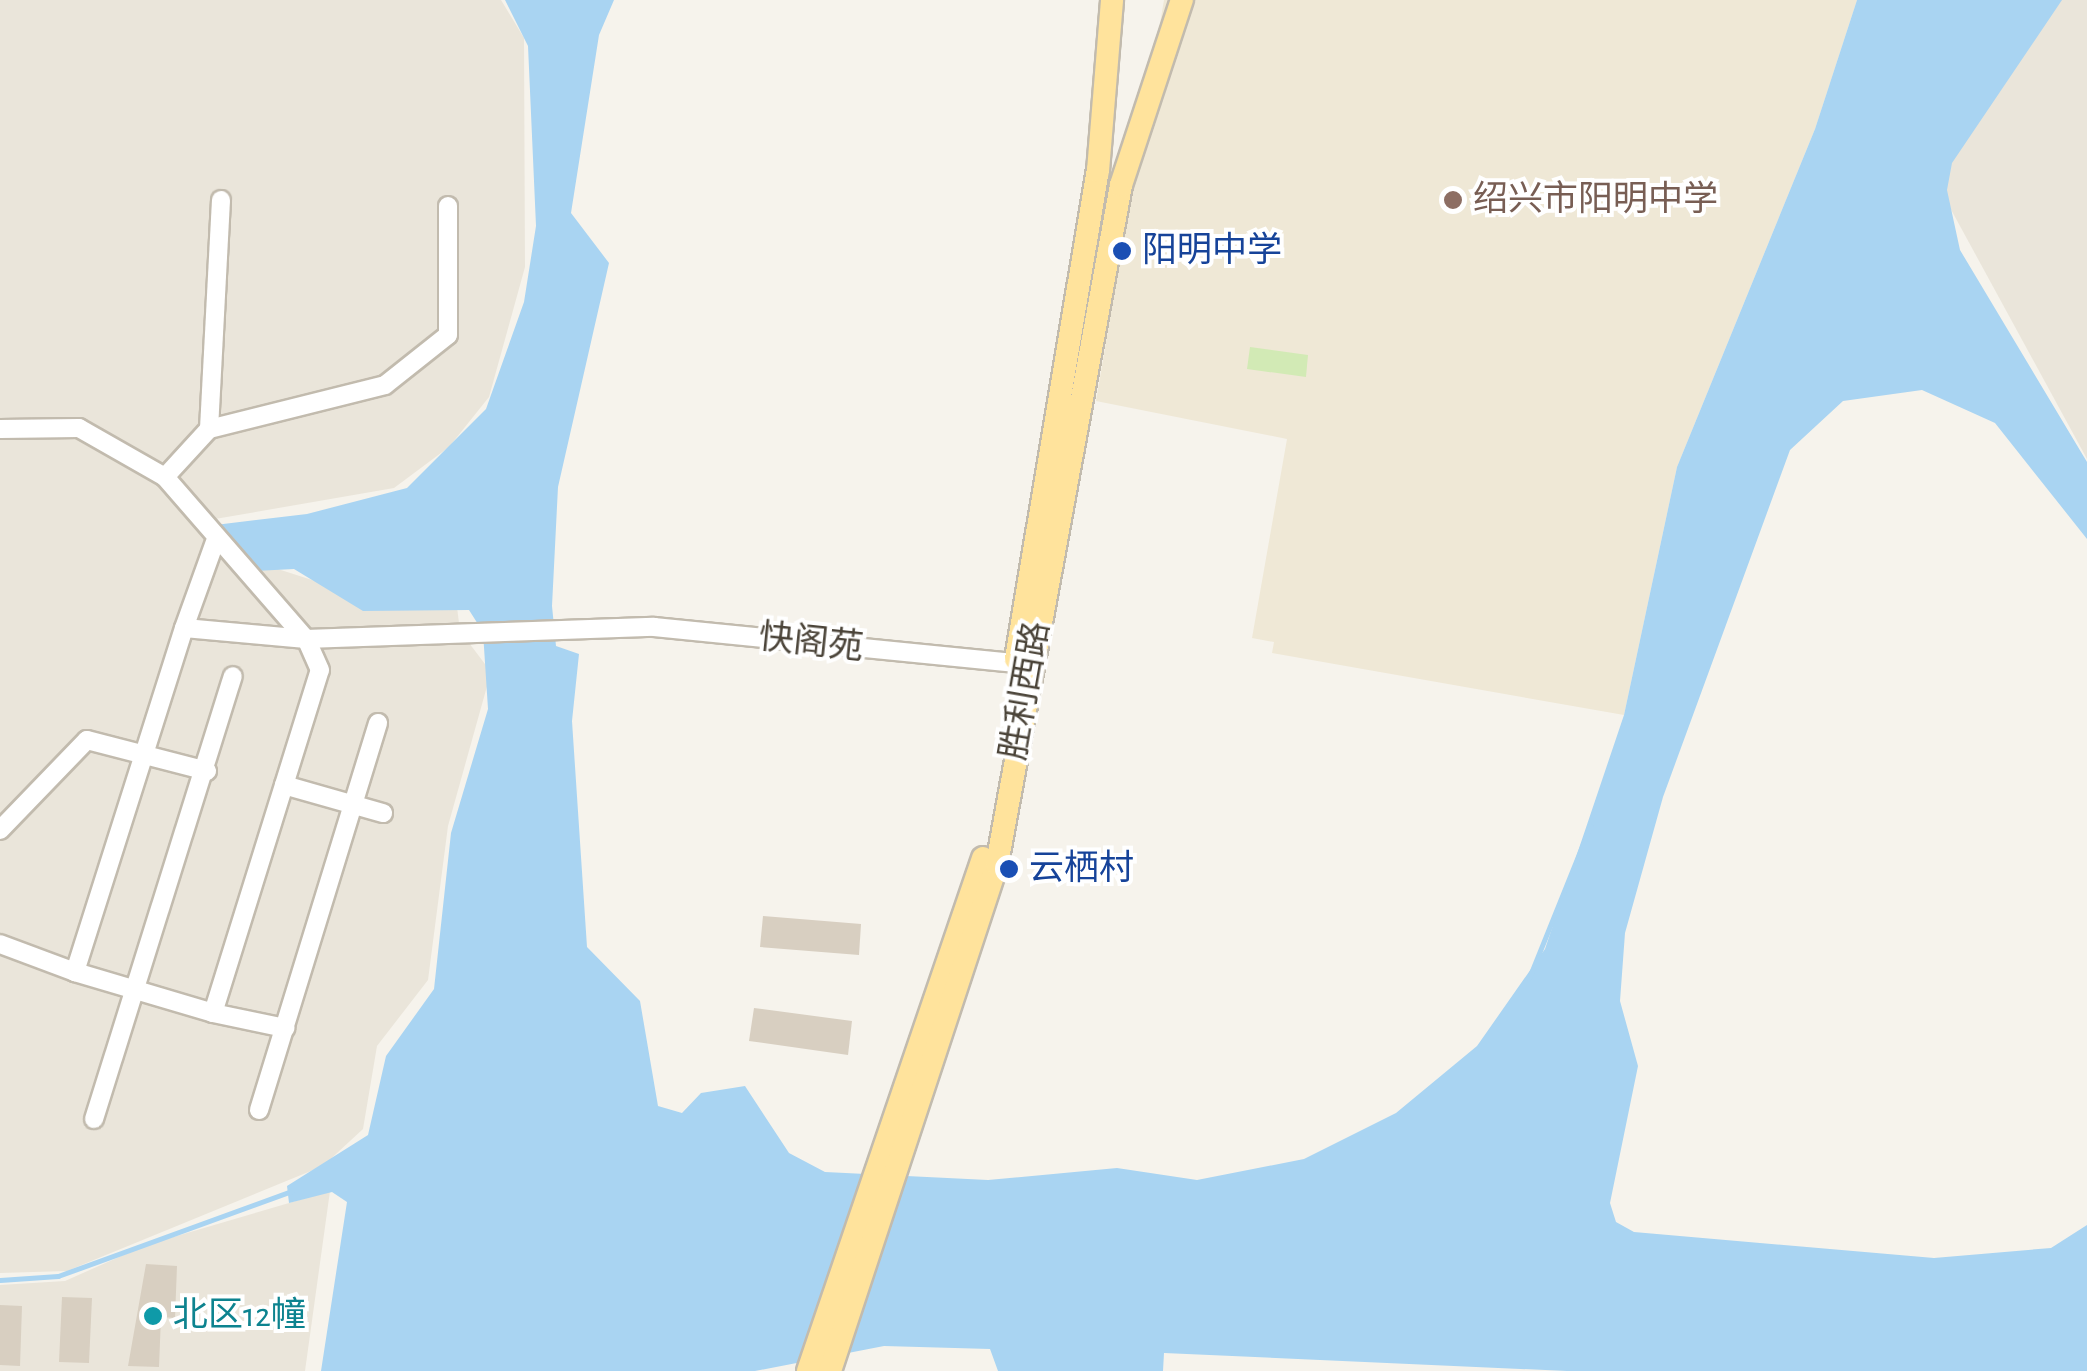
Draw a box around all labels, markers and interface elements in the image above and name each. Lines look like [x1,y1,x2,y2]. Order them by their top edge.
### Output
place label: 绍兴市阳明中学 [1473,179,1718,221]
marker: 绍兴市阳明中学 [1442,189,1464,211]
place label: 阳明中学 [1142,230,1282,272]
marker: 阳明中学 [1111,240,1133,262]
street label: 快阁苑 [757,617,865,669]
street label: 胜利西路 [993,618,1059,764]
place label: 云栖村 [1029,848,1134,890]
marker: 云栖村 [998,858,1020,880]
place label: 北区12幢 [173,1295,306,1337]
marker: 北区12幢 [142,1305,164,1327]

